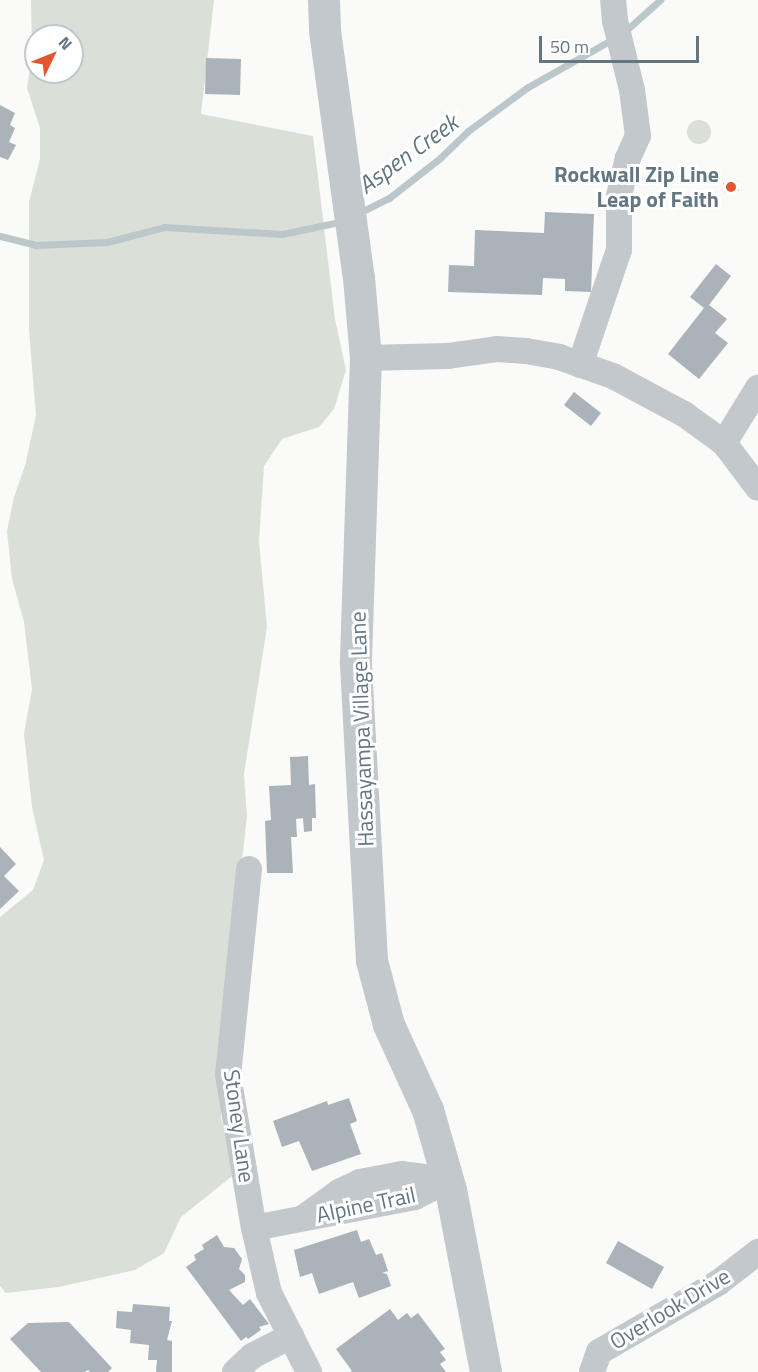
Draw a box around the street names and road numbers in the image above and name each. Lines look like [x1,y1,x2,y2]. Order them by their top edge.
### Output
street label: Hassayampa Village Lane [345,611,379,847]
street label: Stoney Lane [218,1068,260,1184]
street label: Alpine Trail [314,1182,418,1228]
street label: Overlook Drive [605,1263,735,1355]

